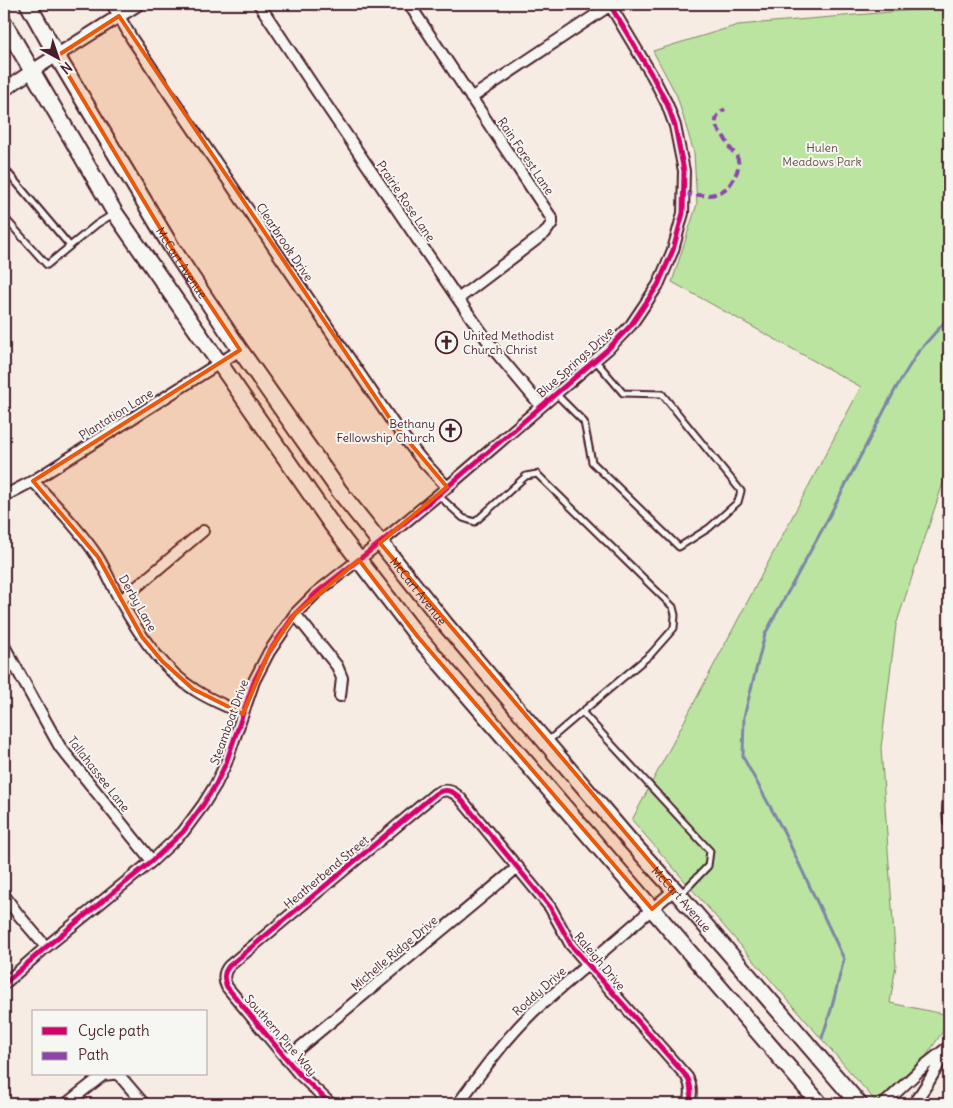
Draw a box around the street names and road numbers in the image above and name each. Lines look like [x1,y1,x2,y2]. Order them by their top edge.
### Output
street label: Rain Forest Lane [495,114,557,198]
street label: Prairie Rose Lane [373,158,439,244]
street label: Clearbrook Drive [253,200,317,284]
street label: McCart Avenue [153,224,211,301]
street label: Blue Springs Drive [533,324,617,400]
street label: Plantation Lane [76,385,156,443]
street label: McCart Avenue [387,554,450,628]
street label: Derby Lane [116,572,160,634]
street label: Steamboat Drive [207,677,251,767]
street label: Tallahassee Lane [65,733,133,815]
street label: Heatherbend Street [281,832,371,912]
street label: McCart Avenue [649,863,715,935]
street label: Michelle Ridge Drive [348,912,440,994]
street label: Raleigh Drive [571,929,629,993]
street label: Roddy Drive [509,963,569,1019]
street label: Southern Pine Way [242,991,320,1079]

